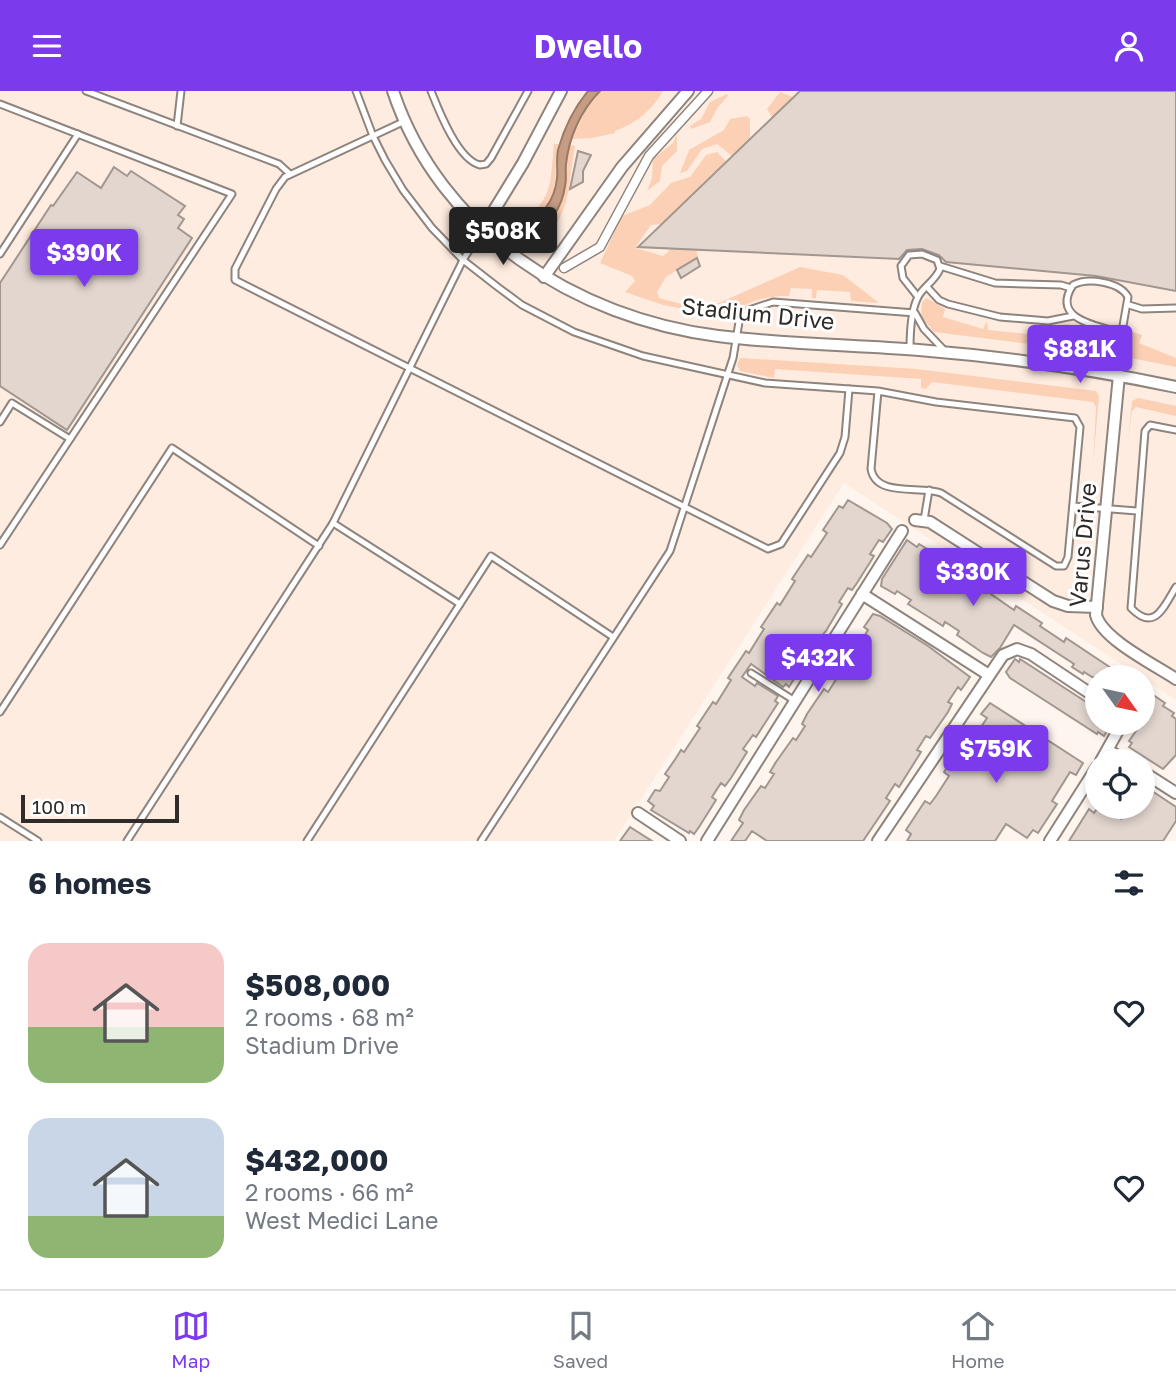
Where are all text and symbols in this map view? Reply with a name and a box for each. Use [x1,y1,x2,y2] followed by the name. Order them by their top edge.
[28,27,66,65] icon: menu
[534,27,642,65] text: Dwello
[1110,27,1148,65] icon: person
[454,207,552,267] pin: $508K
[465,216,541,244] text: $508K
[35,229,133,289] pin: $390K
[46,238,122,266] text: $390K
[680,291,836,335] street label: Stadium Drive
[1031,325,1129,385] pin: $881K
[1043,334,1117,362] text: $881K
[1063,482,1101,608] street label: Varus Drive
[924,549,1022,608] pin: $330K
[935,557,1011,585] text: $330K
[769,635,867,694] pin: $432K
[781,643,855,671] text: $432K
[1085,665,1155,735] north arrow
[1085,665,1155,819] map controls
[947,725,1045,785] pin: $759K
[959,734,1033,762] text: $759K
[1085,749,1155,819] button: locate
[21,792,178,824] scale bar
[32,795,86,818] text: 100 m
[1110,864,1148,902] icon: filters
[28,865,151,901] text: 6 homes
[245,967,390,1003] text: $508,000
[84,971,168,1055] icon: home
[1110,994,1148,1032] icon: heart
[245,1003,414,1031] text: 2 rooms · 68 m²
[245,1031,399,1059] text: Stadium Drive
[245,1142,389,1178] text: $432,000
[84,1146,168,1230] icon: home
[1110,1169,1148,1207] icon: heart
[245,1178,414,1206] text: 2 rooms · 66 m²
[245,1206,438,1234] text: West Medici Lane
[171,1307,210,1372] tab: Map
[553,1307,608,1372] tab: Saved
[951,1307,1005,1372] tab: Home

